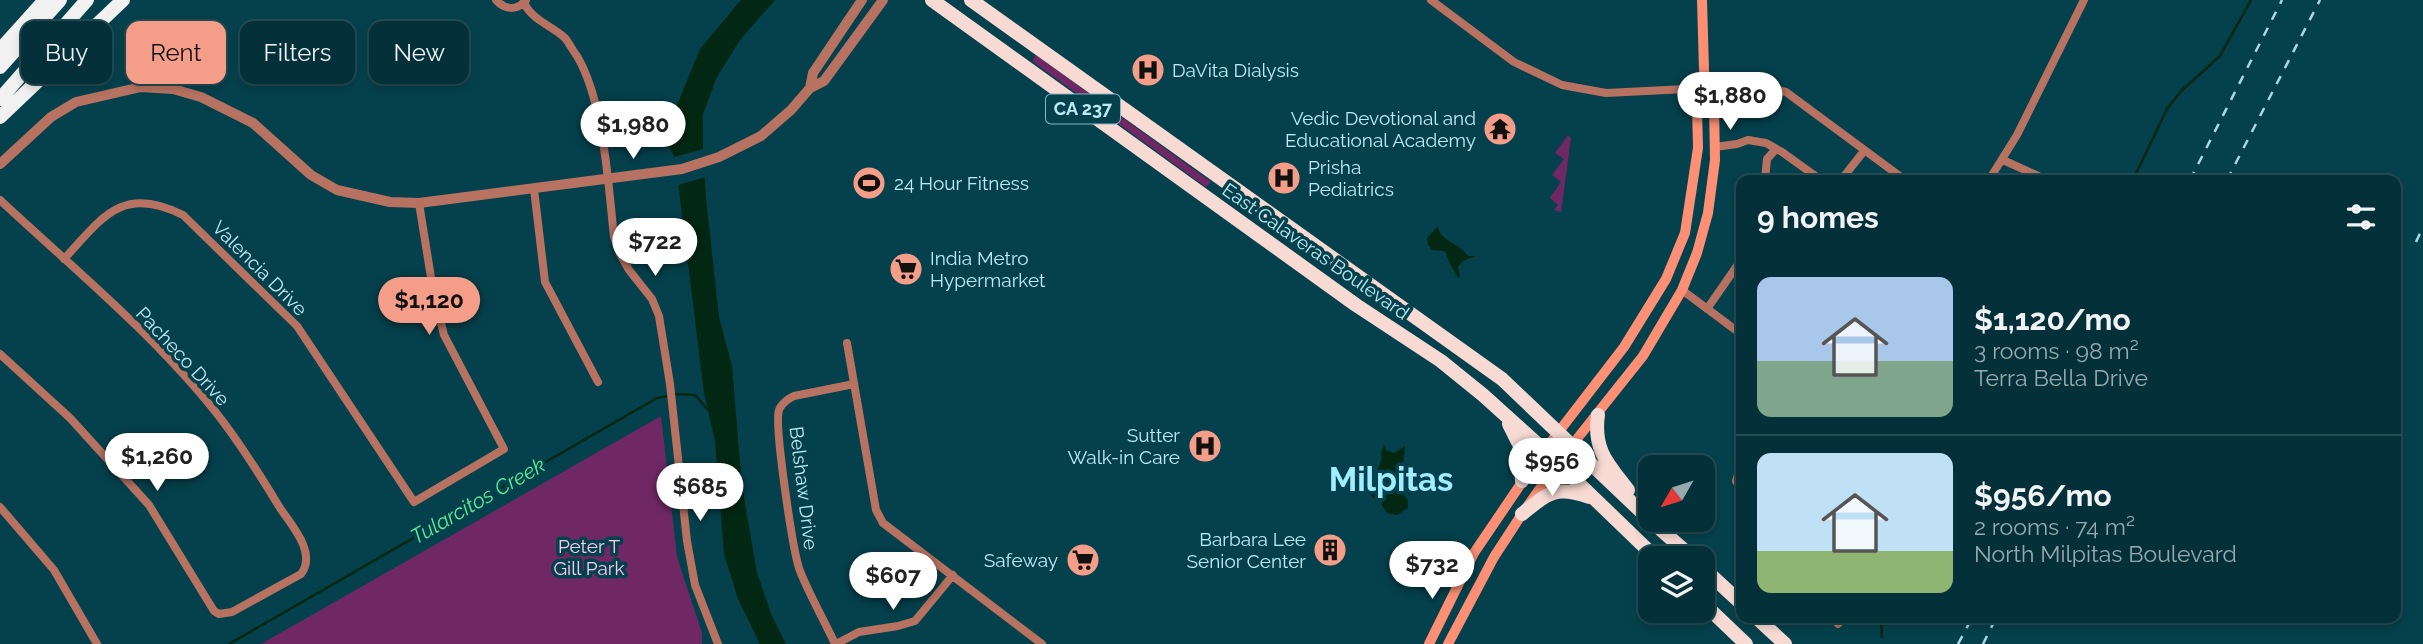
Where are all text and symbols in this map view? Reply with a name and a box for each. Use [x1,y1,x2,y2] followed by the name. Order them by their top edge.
[21,21,112,84] chip: Buy
[126,21,226,84] chip: Rent
[240,21,355,84] chip: Filters
[369,21,469,84] chip: New
[1129,51,1167,89] hospital icon: DaVita Dialysis
[1172,59,1299,81] place label: DaVita Dialysis
[1673,72,1787,132] pin: $1,880
[1693,81,1767,108] text: $1,880
[1046,94,1120,124] road number: CA 237
[576,102,690,161] pin: $1,980
[1285,107,1476,151] place label: Vedic Devotional and Educational Academy
[597,110,669,137] text: $1,980
[1481,110,1519,148] temple icon: Vedic Devotional and Educational Academy
[1308,156,1394,200] place label: Prisha Pediatrics
[1265,159,1303,197] hospital icon: Prisha Pediatrics
[850,164,888,202] sports icon: 24 Hour Fitness
[894,172,1029,194] place label: 24 Hour Fitness
[1219,178,1413,324] street label: East Calaveras Boulevard
[2342,198,2380,236] icon: filters
[1757,200,1879,235] text: 9 homes
[208,216,312,320] street label: Valencia Drive
[614,218,696,278] pin: $722
[628,227,682,254] text: $722
[930,247,1046,291] place label: India Metro Hypermarket
[887,250,925,288] supermarket icon: India Metro Hypermarket
[372,278,486,337] pin: $1,120
[394,286,464,313] text: $1,120
[132,302,234,410] street label: Pacheco Drive
[1974,302,2131,337] text: $1,120/mo
[1813,305,1897,389] icon: home
[1974,337,2139,364] text: 3 rooms · 98 m²
[1974,364,2148,391] text: Terra Bella Drive
[1067,424,1180,468] place label: Sutter Walk-in Care
[786,425,822,551] street label: Belshaw Drive
[1186,427,1224,465] hospital icon: Sutter Walk-in Care
[100,434,214,493] pin: $1,260
[1511,438,1593,498] pin: $956
[121,442,193,469] text: $1,260
[1525,447,1579,474] text: $956
[406,452,549,549] water label: Tularcitos Creek
[1638,455,1715,532] north arrow
[1638,455,1715,623] map controls
[1329,460,1453,499] district label: Milpitas
[659,463,741,523] pin: $685
[672,472,728,499] text: $685
[1974,478,2112,513] text: $956/mo
[1813,481,1897,565] icon: home
[1974,513,2135,540] text: 2 rooms · 74 m²
[1187,528,1306,572] place label: Barbara Lee Senior Center
[1311,531,1349,569] building icon: Barbara Lee Senior Center
[553,535,625,579] park label: Peter T Gill Park
[1974,540,2237,567] text: North Milpitas Boulevard
[1064,541,1102,579] supermarket icon: Safeway
[1391,542,1473,601] pin: $732
[1638,546,1715,623] button: layers
[984,549,1058,571] place label: Safeway
[1405,550,1459,577] text: $732
[852,552,934,612] pin: $607
[865,561,921,588] text: $607

